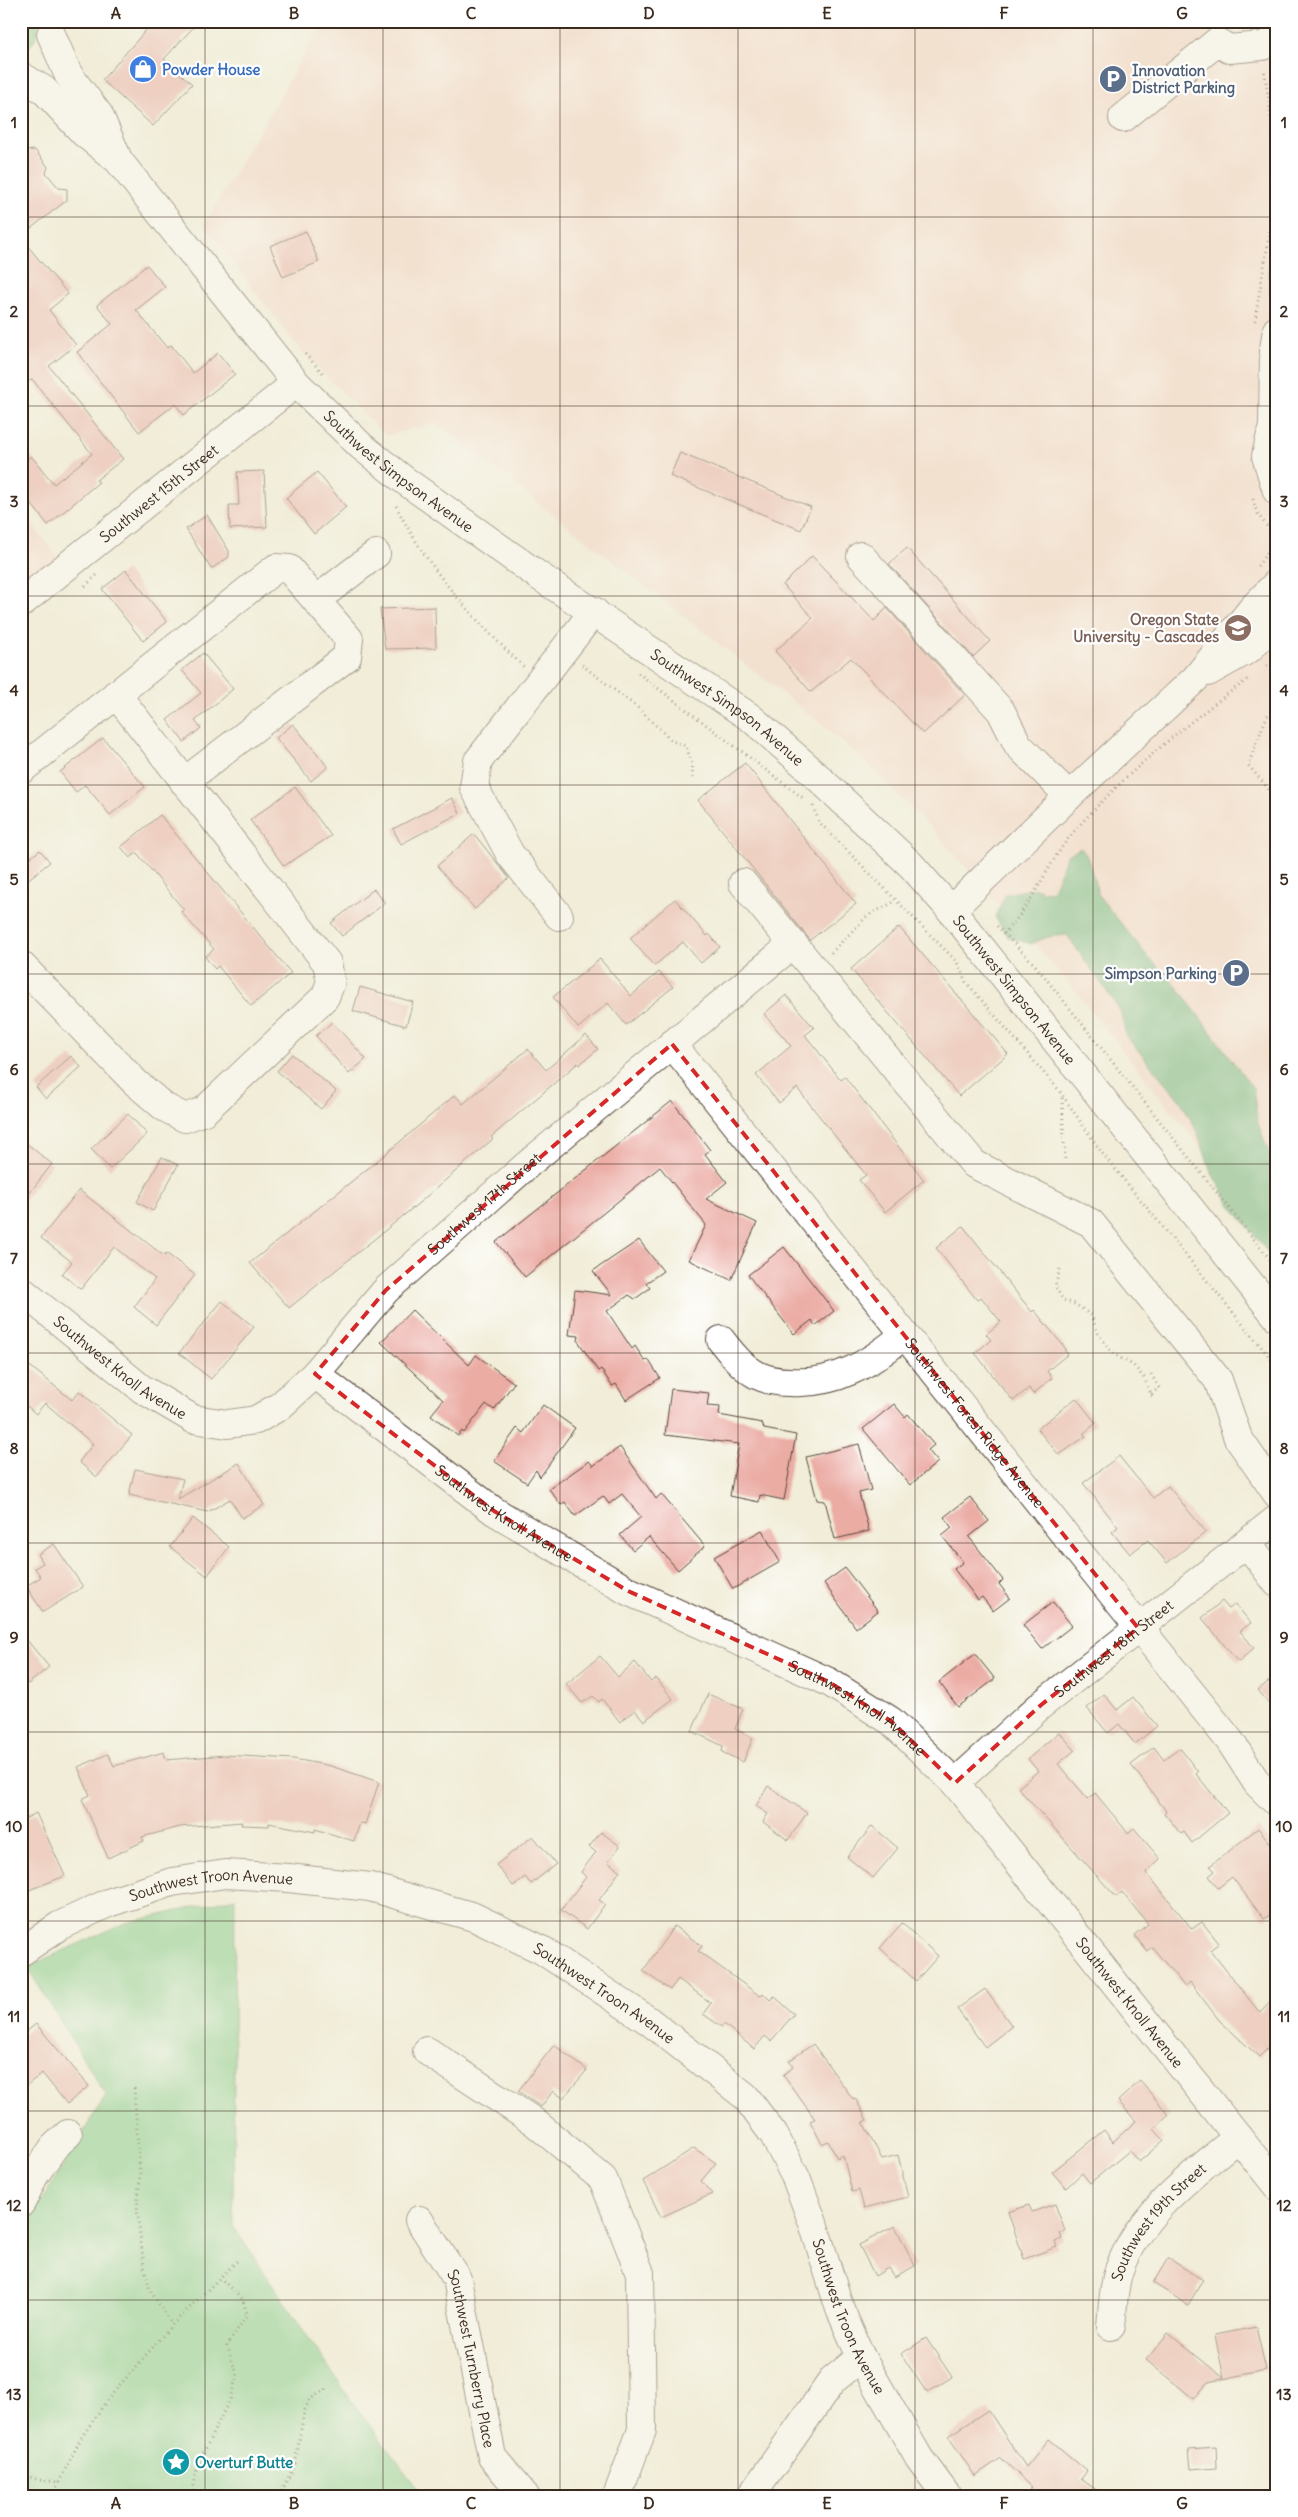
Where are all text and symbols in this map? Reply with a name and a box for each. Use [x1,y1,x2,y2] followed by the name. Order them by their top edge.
[111,3,121,23] text: A
[289,3,300,23] text: B
[466,3,477,23] text: C
[643,3,655,23] text: D
[822,3,832,23] text: E
[999,3,1009,23] text: F
[1176,3,1188,23] text: G
[128,54,158,84] shop icon: Powder House
[162,60,260,79] place label: Powder House
[1132,61,1235,98] place label: Innovation District Parking
[1098,64,1128,94] parking icon: Innovation District Parking
[11,112,17,132] text: 1
[1281,112,1287,132] text: 1
[10,301,19,321] text: 2
[1280,301,1289,321] text: 2
[320,406,477,536] street label: Southwest Simpson Avenue
[95,440,222,546] street label: Southwest 15th Street
[9,491,19,511] text: 3
[1279,491,1289,511] text: 3
[1073,610,1219,647] place label: Oregon State University - Cascades
[1223,613,1253,643] school or university icon: Oregon State University - Cascades
[647,644,808,769] street label: Southwest Simpson Avenue
[9,680,19,700] text: 4
[1279,680,1289,700] text: 4
[9,869,19,889] text: 5
[1279,869,1289,889] text: 5
[949,911,1080,1068] street label: Southwest Simpson Avenue
[1221,958,1251,988] parking icon: Simpson Parking
[1105,964,1217,984] place label: Simpson Parking
[9,1059,19,1079] text: 6
[1279,1059,1289,1079] text: 6
[423,1148,544,1259] street label: Southwest 17th Street
[10,1248,18,1268] text: 7
[1280,1248,1288,1268] text: 7
[50,1311,190,1423] street label: Southwest Knoll Avenue
[901,1334,1049,1511] street label: Southwest Forest Ridge Avenue
[9,1438,19,1458] text: 8
[1279,1438,1289,1458] text: 8
[432,1460,576,1565] street label: Southwest Knoll Avenue
[1050,1595,1177,1701] street label: Southwest 18th Street
[9,1627,19,1647] text: 9
[1279,1627,1289,1647] text: 9
[786,1656,930,1759] street label: Southwest Knoll Avenue
[6,1816,22,1836] text: 10
[1276,1816,1292,1836] text: 10
[126,1864,294,1905] street label: Southwest Troon Avenue
[1072,1933,1188,2071] street label: Southwest Knoll Avenue
[531,1938,679,2047] street label: Southwest Troon Avenue
[8,2006,20,2026] text: 11
[1278,2006,1290,2026] text: 11
[1107,2159,1209,2283] street label: Southwest 19th Street
[6,2195,22,2215] text: 12
[1276,2195,1292,2215] text: 12
[809,2236,890,2397] street label: Southwest Troon Avenue
[444,2265,499,2449] street label: Southwest Turnberry Place
[6,2384,22,2404] text: 13
[1276,2384,1292,2404] text: 13
[161,2447,191,2477] place icon: Overturf Butte
[195,2453,293,2472] place label: Overturf Butte
[111,2493,121,2513] text: A
[289,2493,300,2513] text: B
[466,2493,477,2513] text: C
[643,2493,655,2513] text: D
[822,2493,832,2513] text: E
[999,2493,1009,2513] text: F
[1176,2493,1188,2513] text: G

